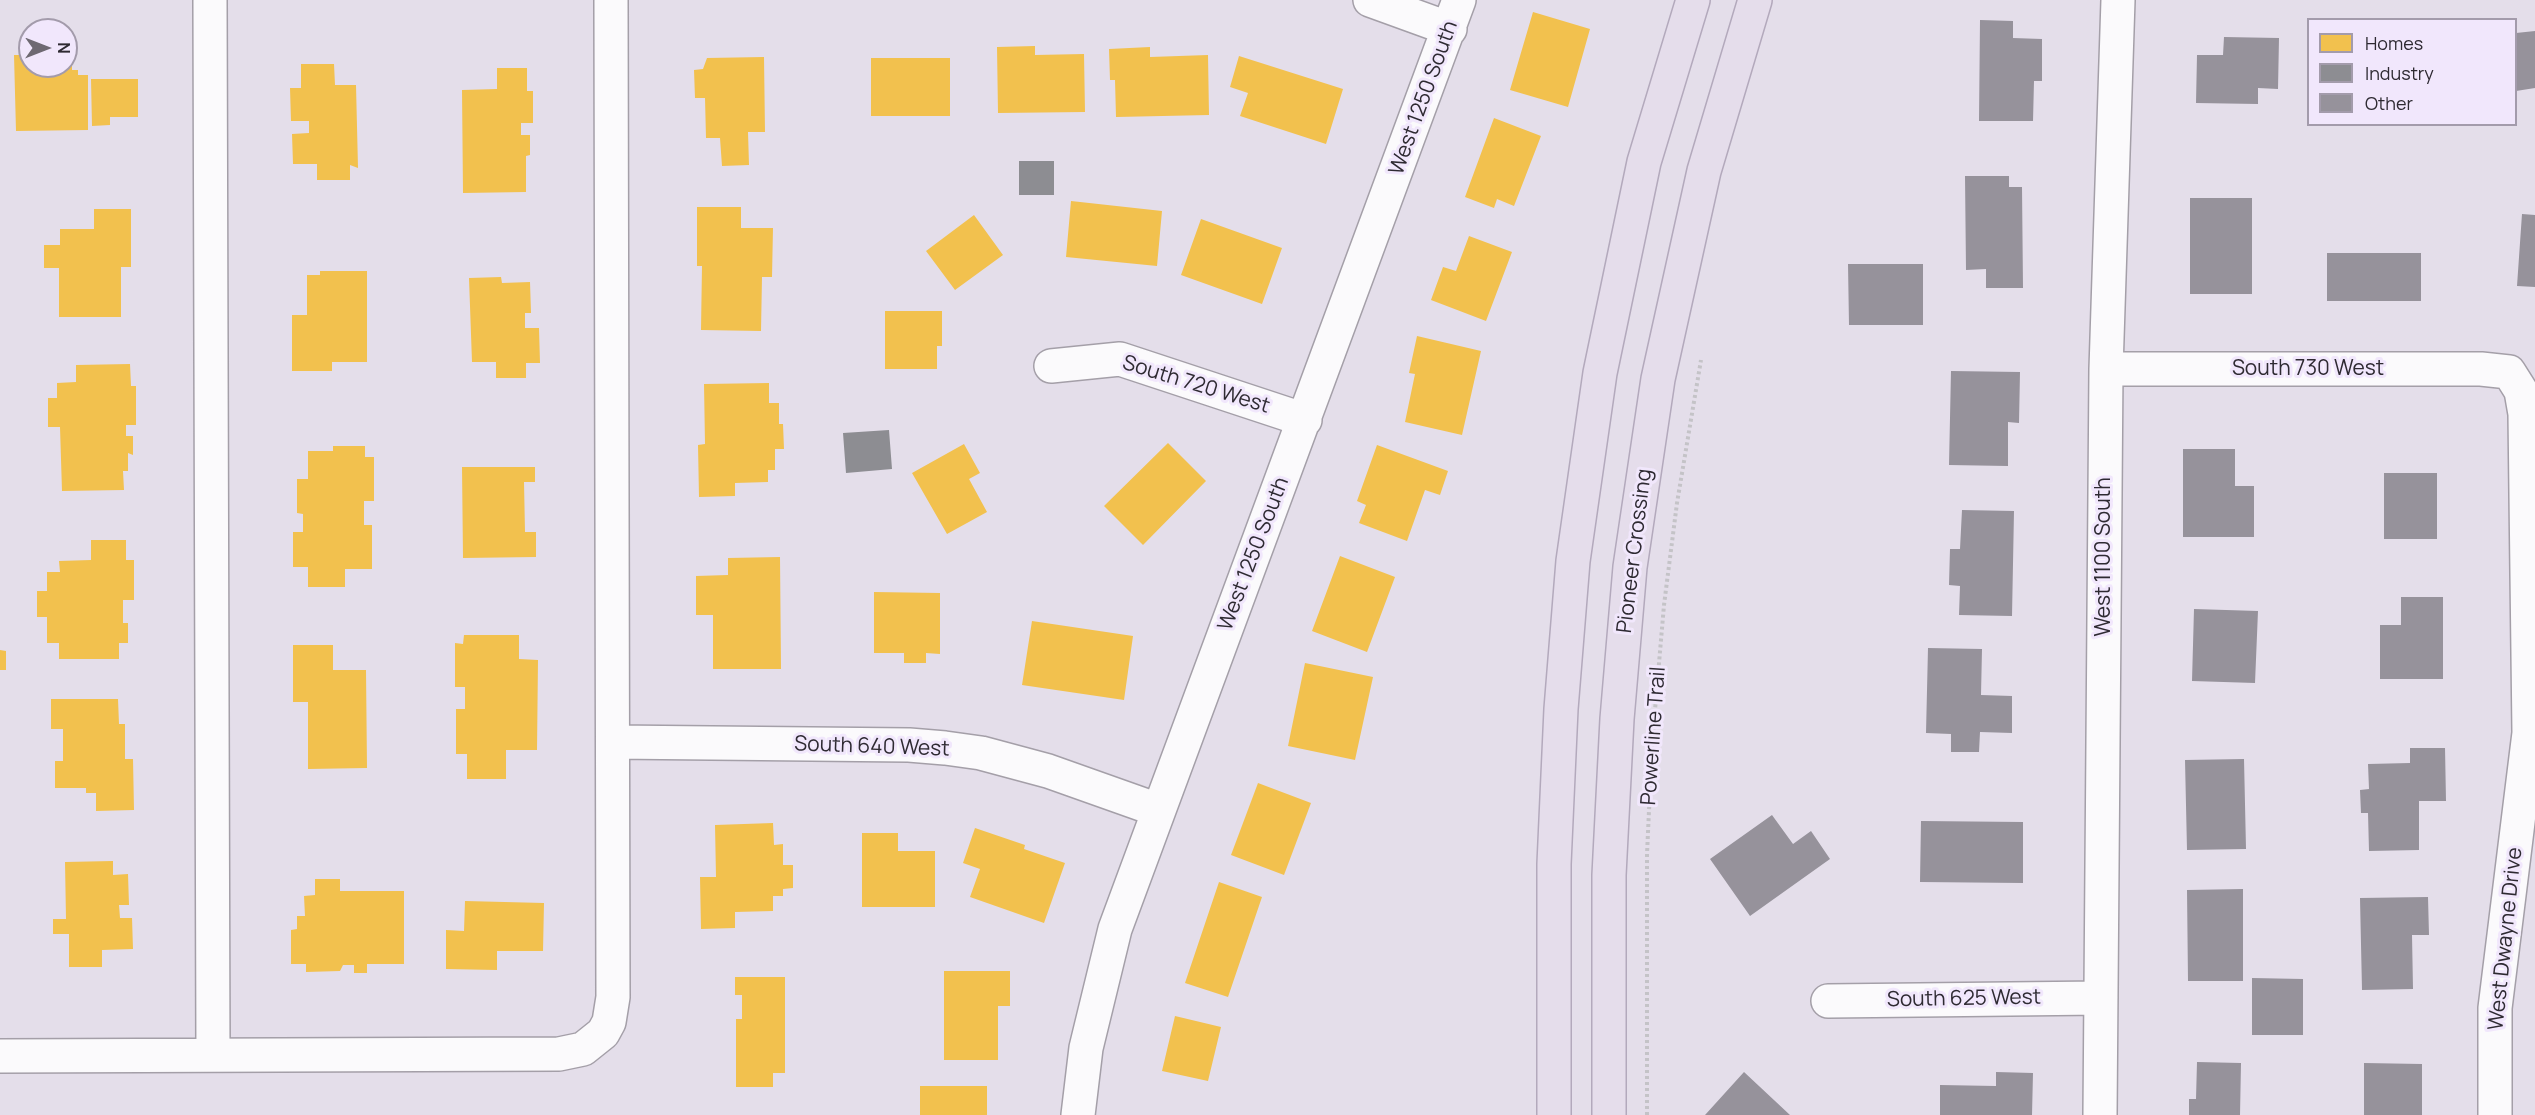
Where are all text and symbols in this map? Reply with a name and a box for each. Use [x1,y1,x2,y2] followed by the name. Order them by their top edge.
[1384,17,1464,179] street label: West 1250 South
[18,18,78,78] north arrow
[2307,18,2517,126] legend
[2365,31,2423,55] text: Homes
[53,42,75,54] text: N
[2365,61,2434,85] text: Industry
[2365,91,2413,115] text: Other
[1119,351,1273,419] street label: South 720 West
[2232,356,2384,382] street label: South 730 West
[1612,467,1658,635] street label: Pioneer Crossing
[1213,474,1295,634] street label: West 1250 South
[2091,477,2117,637] street label: West 1100 South
[1637,666,1671,806] street label: Powerline Trail
[794,732,950,762] street label: South 640 West
[2484,846,2528,1032] street label: West Dwayne Drive
[1887,985,2041,1013] street label: South 625 West

